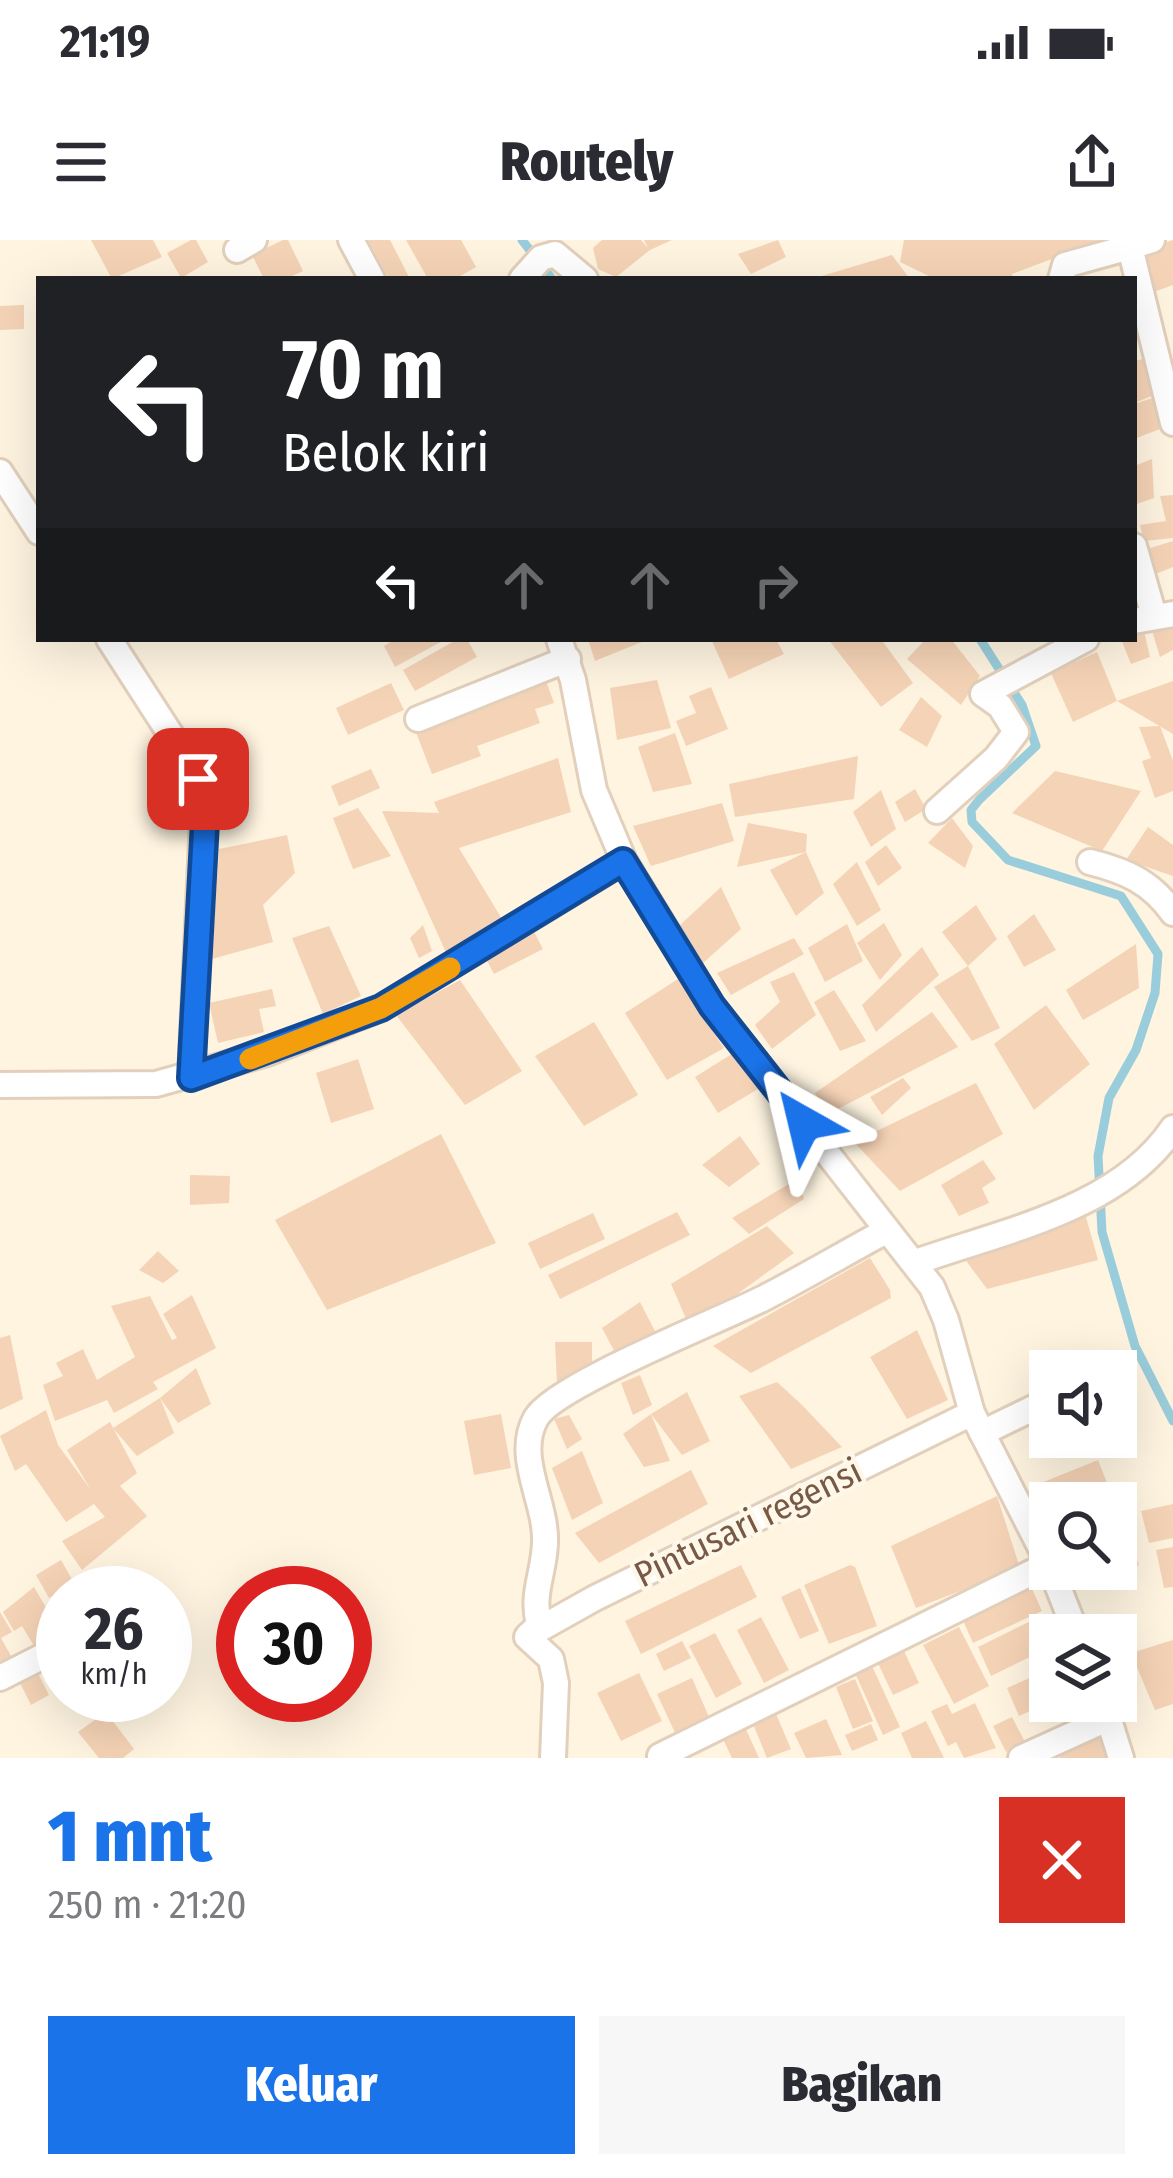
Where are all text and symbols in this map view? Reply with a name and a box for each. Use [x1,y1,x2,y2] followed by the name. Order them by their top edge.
[60,15,150,69] text: 21:19
[48,129,114,195] icon: menu
[1059,129,1125,195] icon: share
[500,130,673,194] text: Routely
[282,319,444,420] text: 70 m
[84,324,240,480] icon: left
[282,421,490,485] text: Belok kiri
[365,552,431,618] icon: left
[491,552,557,618] icon: ahead
[617,552,683,618] icon: ahead
[743,552,809,618] icon: right
[147,728,249,830] pin
[165,746,231,812] icon: arrive
[741,1060,867,1186] position arrow
[1029,1350,1137,1722] map controls
[1029,1350,1137,1458] button: sound
[627,1449,869,1597] street label: Pintusari regensi
[1029,1482,1137,1590] button: search
[216,1566,372,1722] speed limit sign: 30
[84,1593,144,1665] text: 26
[1029,1614,1137,1722] button: layers
[81,1656,147,1692] text: km/h
[48,1794,212,1880] text: 1 mnt
[999,1797,1125,1923] button: close
[48,1882,247,1928] text: 250 m · 21:20
[48,2016,575,2154] button: Keluar
[599,2016,1125,2154] button: Bagikan

